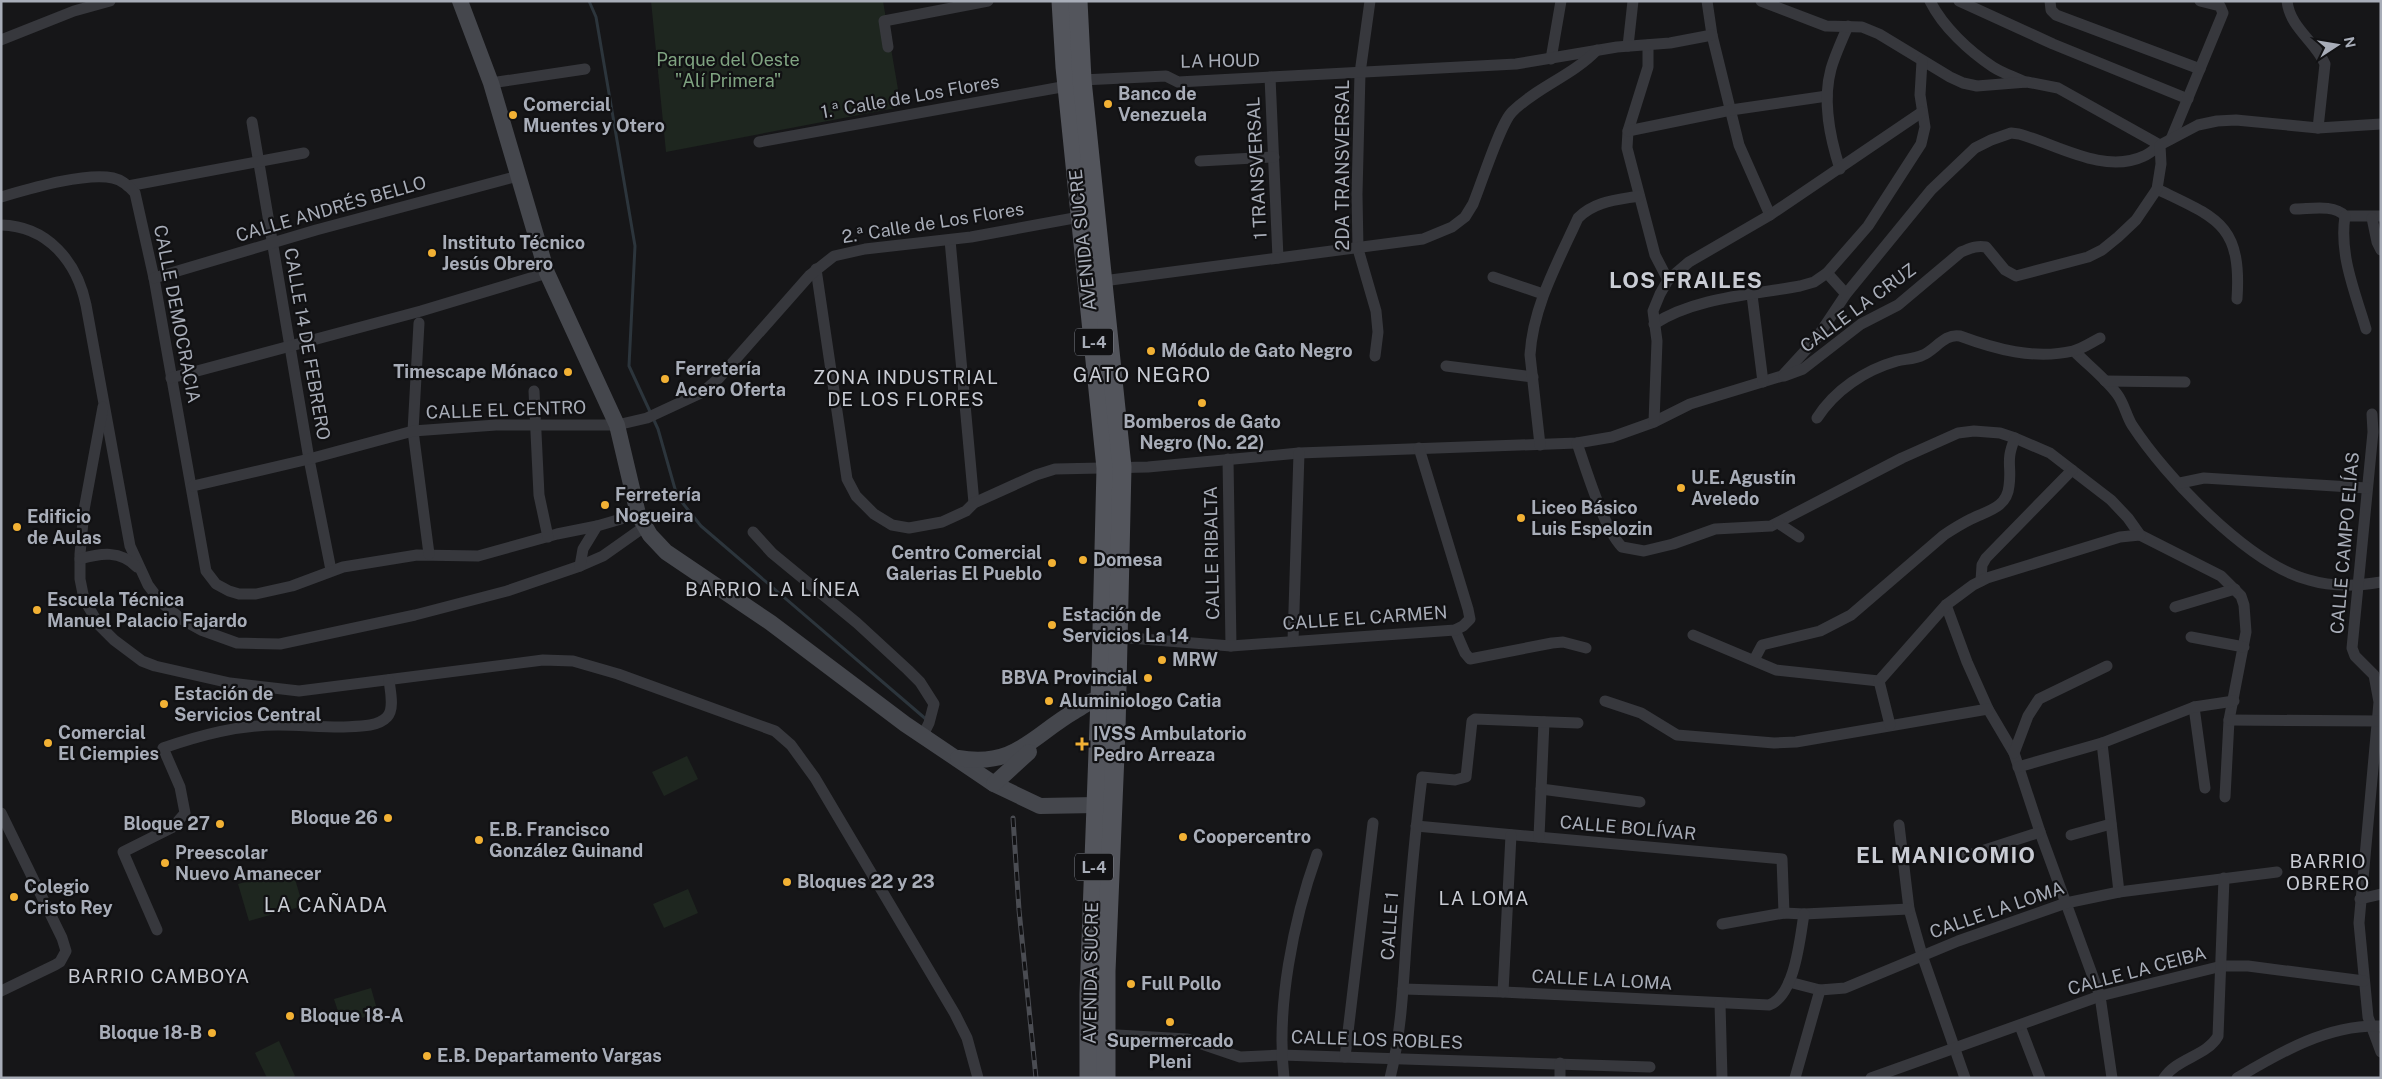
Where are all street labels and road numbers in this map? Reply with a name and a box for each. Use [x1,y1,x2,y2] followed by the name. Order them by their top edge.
[1180,49,1260,72] street label: LA HOUD
[819,70,1001,123] street label: 1.ª Calle de Los Flores
[1332,80,1353,250] street label: 2DA TRANSVERSAL
[1242,96,1271,240] street label: 1 TRANSVERSAL
[1065,168,1100,312] street label: AVENIDA SUCRE
[233,170,428,246] street label: CALLE ANDRÉS BELLO
[840,198,1025,247] street label: 2.ª Calle de Los Flores
[150,223,205,405] street label: CALLE DEMOCRACIA
[280,246,335,442] street label: CALLE 14 DE FEBRERO
[1796,259,1920,357] street label: CALLE LA CRUZ
[1075,328,1113,356] road number: L-4
[425,396,587,423] street label: CALLE EL CENTRO
[2325,451,2363,635] street label: CALLE CAMPO ELÍAS
[1200,486,1223,620] street label: CALLE RIBALTA
[1282,601,1448,634] street label: CALLE EL CARMEN
[1559,810,1697,844] street label: CALLE BOLÍVAR
[1075,854,1113,880] road number: L-4
[1927,877,2067,942] street label: CALLE LA LOMA
[1377,891,1402,961] street label: CALLE 1
[1079,902,1102,1044] street label: AVENIDA SUCRE
[2065,942,2209,999] street label: CALLE LA CEIBA
[1531,965,1673,994] street label: CALLE LA LOMA
[1291,1026,1463,1053] street label: CALLE LOS ROBLES

